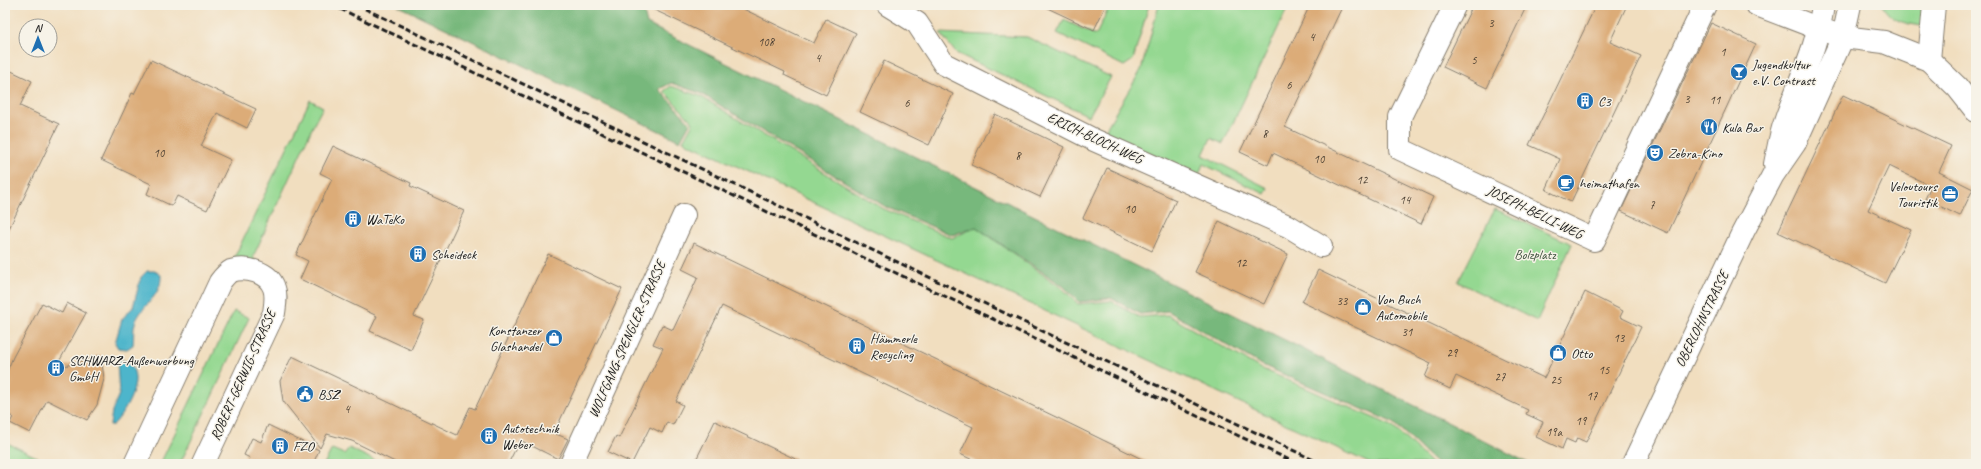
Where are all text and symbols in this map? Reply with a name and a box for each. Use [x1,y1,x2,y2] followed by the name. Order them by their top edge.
[1488,15,1495,31] house number: 3
[18,18,58,58] north arrow
[35,21,44,35] text: N
[1309,29,1316,45] house number: 4
[758,34,776,50] house number: 108
[1720,44,1726,60] house number: 1
[815,50,822,66] house number: 4
[1471,52,1477,68] house number: 5
[1751,56,1816,89] place label: Jugendkultur e.V. Contrast
[1729,62,1749,82] bar icon: Jugendkultur e.V. Contrast
[1286,77,1292,93] house number: 6
[1575,91,1595,111] building icon: C3
[1684,91,1691,107] house number: 3
[1710,92,1721,108] house number: 11
[1598,93,1613,110] place label: C3
[904,95,910,111] house number: 6
[1045,108,1147,168] street label: ERICH-BLOCH-WEG
[1699,117,1719,137] restaurant icon: Kula Bar
[1722,119,1764,136] place label: Kula Bar
[1262,126,1269,142] house number: 8
[1645,143,1665,163] theatre icon: Zebra-Kino
[154,145,166,161] house number: 10
[1668,145,1724,162] place label: Zebra-Kino
[1015,148,1022,164] house number: 8
[1314,151,1326,167] house number: 10
[1357,172,1369,188] house number: 12
[1556,173,1576,193] cafe icon: heimathafen
[1579,175,1640,192] place label: heimathafen
[1889,178,1939,211] place label: Veloutours Touristik
[1483,181,1587,243] street label: JOSEPH-BELLI-WEG
[1940,184,1960,204] office icon: Veloutours Touristik
[1400,192,1412,208] house number: 14
[1649,197,1655,213] house number: 7
[1125,201,1137,217] house number: 10
[343,209,363,229] building icon: WaTeKo
[366,211,405,228] place label: WaTeKo
[408,244,428,264] building icon: Scheideck
[431,246,477,263] place label: Scheideck
[1514,246,1557,263] park label: Bolzplatz
[1236,255,1248,271] house number: 12
[585,256,670,420] street label: WOLFGANG-SPENGLER-STRASSE
[1671,266,1734,370] street label: OBERLOHNSTRASSE
[1376,291,1428,324] place label: Von Buch Automobile
[1337,293,1349,309] house number: 33
[1353,297,1373,317] shop icon: Von Buch Automobile
[207,305,280,443] street label: ROBERT-GERWIG-STRASSE
[488,322,544,355] place label: Konstanzer Glashandel
[1402,324,1413,340] house number: 31
[544,328,564,348] shop icon: Konstanzer Glashandel
[870,330,918,363] place label: Hämmerle Recycling
[1614,330,1626,346] house number: 13
[847,336,867,356] building icon: Hämmerle Recycling
[1548,343,1568,363] shop icon: Otto
[1447,345,1459,361] house number: 29
[1571,345,1593,362] place label: Otto
[69,352,195,385] place label: SCHWARZ-Außenwerbung GmbH
[46,358,66,378] building icon: SCHWARZ-Außenwerbung GmbH
[1599,362,1610,378] house number: 15
[1495,369,1506,385] house number: 27
[1551,372,1562,388] house number: 25
[295,384,315,404] public building icon: BSZ
[318,386,342,403] place label: BSZ
[1587,388,1598,404] house number: 17
[344,401,351,417] house number: 4
[1576,413,1588,429] house number: 19
[502,420,559,453] place label: Autotechnik Weber
[1546,424,1563,440] house number: 19a
[479,426,499,446] building icon: Autotechnik Weber
[270,436,290,456] building icon: FZO
[293,438,316,455] place label: FZO

